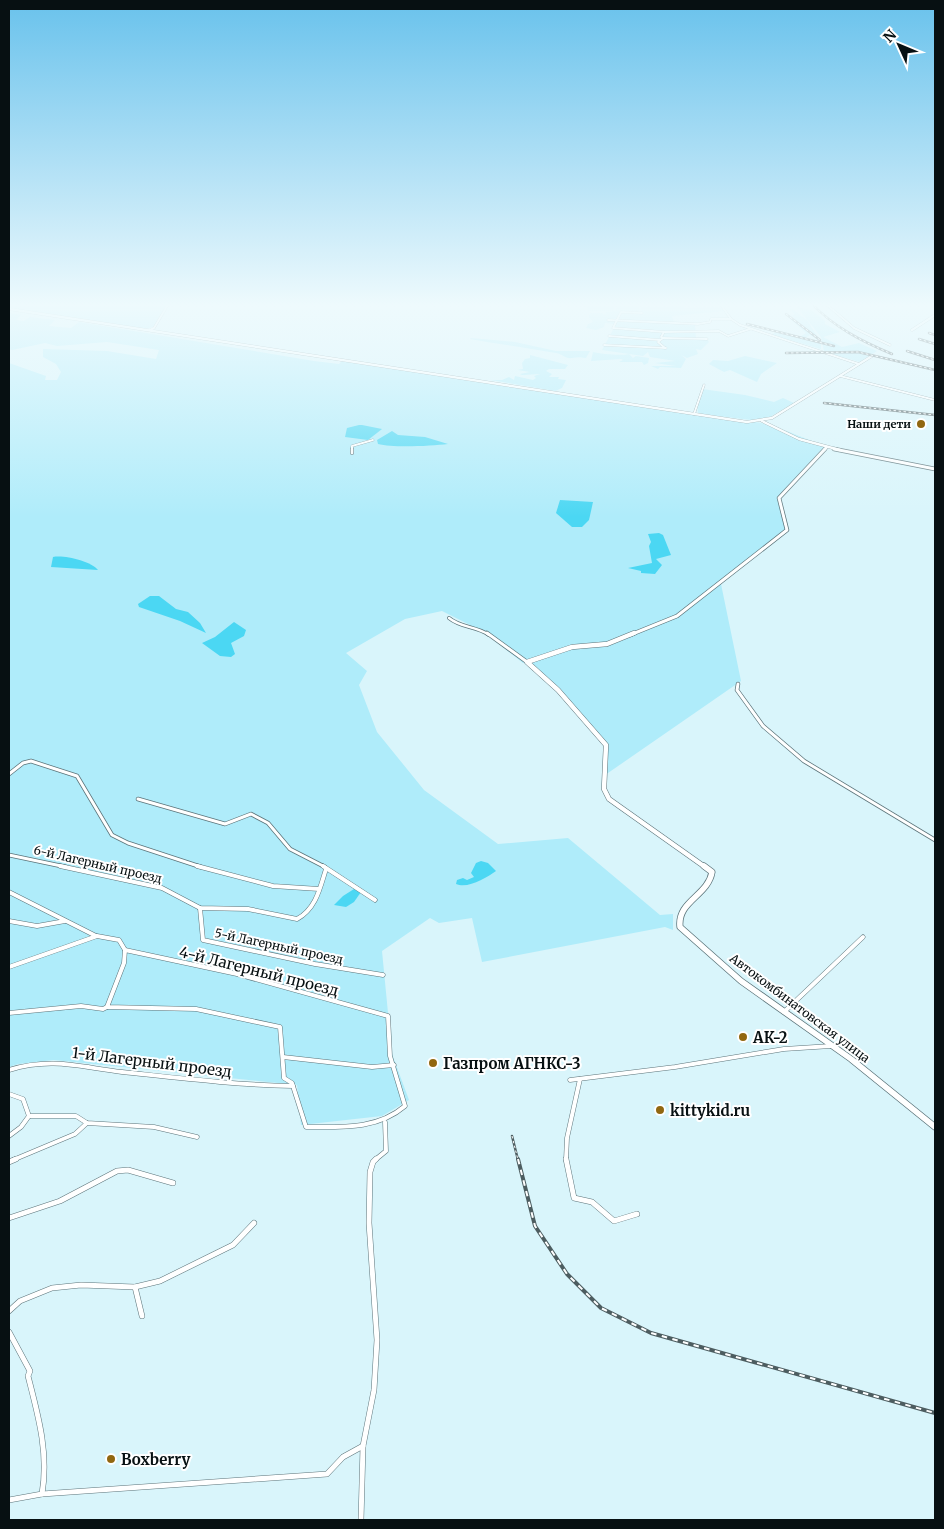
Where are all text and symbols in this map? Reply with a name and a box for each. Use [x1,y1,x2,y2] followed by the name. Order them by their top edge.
[874,20,924,70] north arrow
[879,26,900,46] text: N
[847,417,911,431] place label: Наши дети
[915,418,927,430] marker: Наши дети
[32,842,164,886] street label: 6-й Лагерный проезд
[213,925,345,967] street label: 5-й Лагерный проезд
[177,942,341,1000] street label: 4-й Лагерный проезд
[726,950,873,1066] street label: Автокомбинатовская улица
[752,1028,788,1047] place label: АК-2
[737,1031,749,1043] marker: АК-2
[71,1043,233,1081] street label: 1-й Лагерный проезд
[443,1054,581,1073] place label: Газпром АГНКС-3
[427,1057,439,1069] marker: Газпром АГНКС-3
[670,1101,751,1120] place label: kittykid.ru
[654,1104,666,1116] marker: kittykid.ru
[121,1450,191,1469] place label: Boxberry
[105,1453,117,1465] marker: Boxberry

